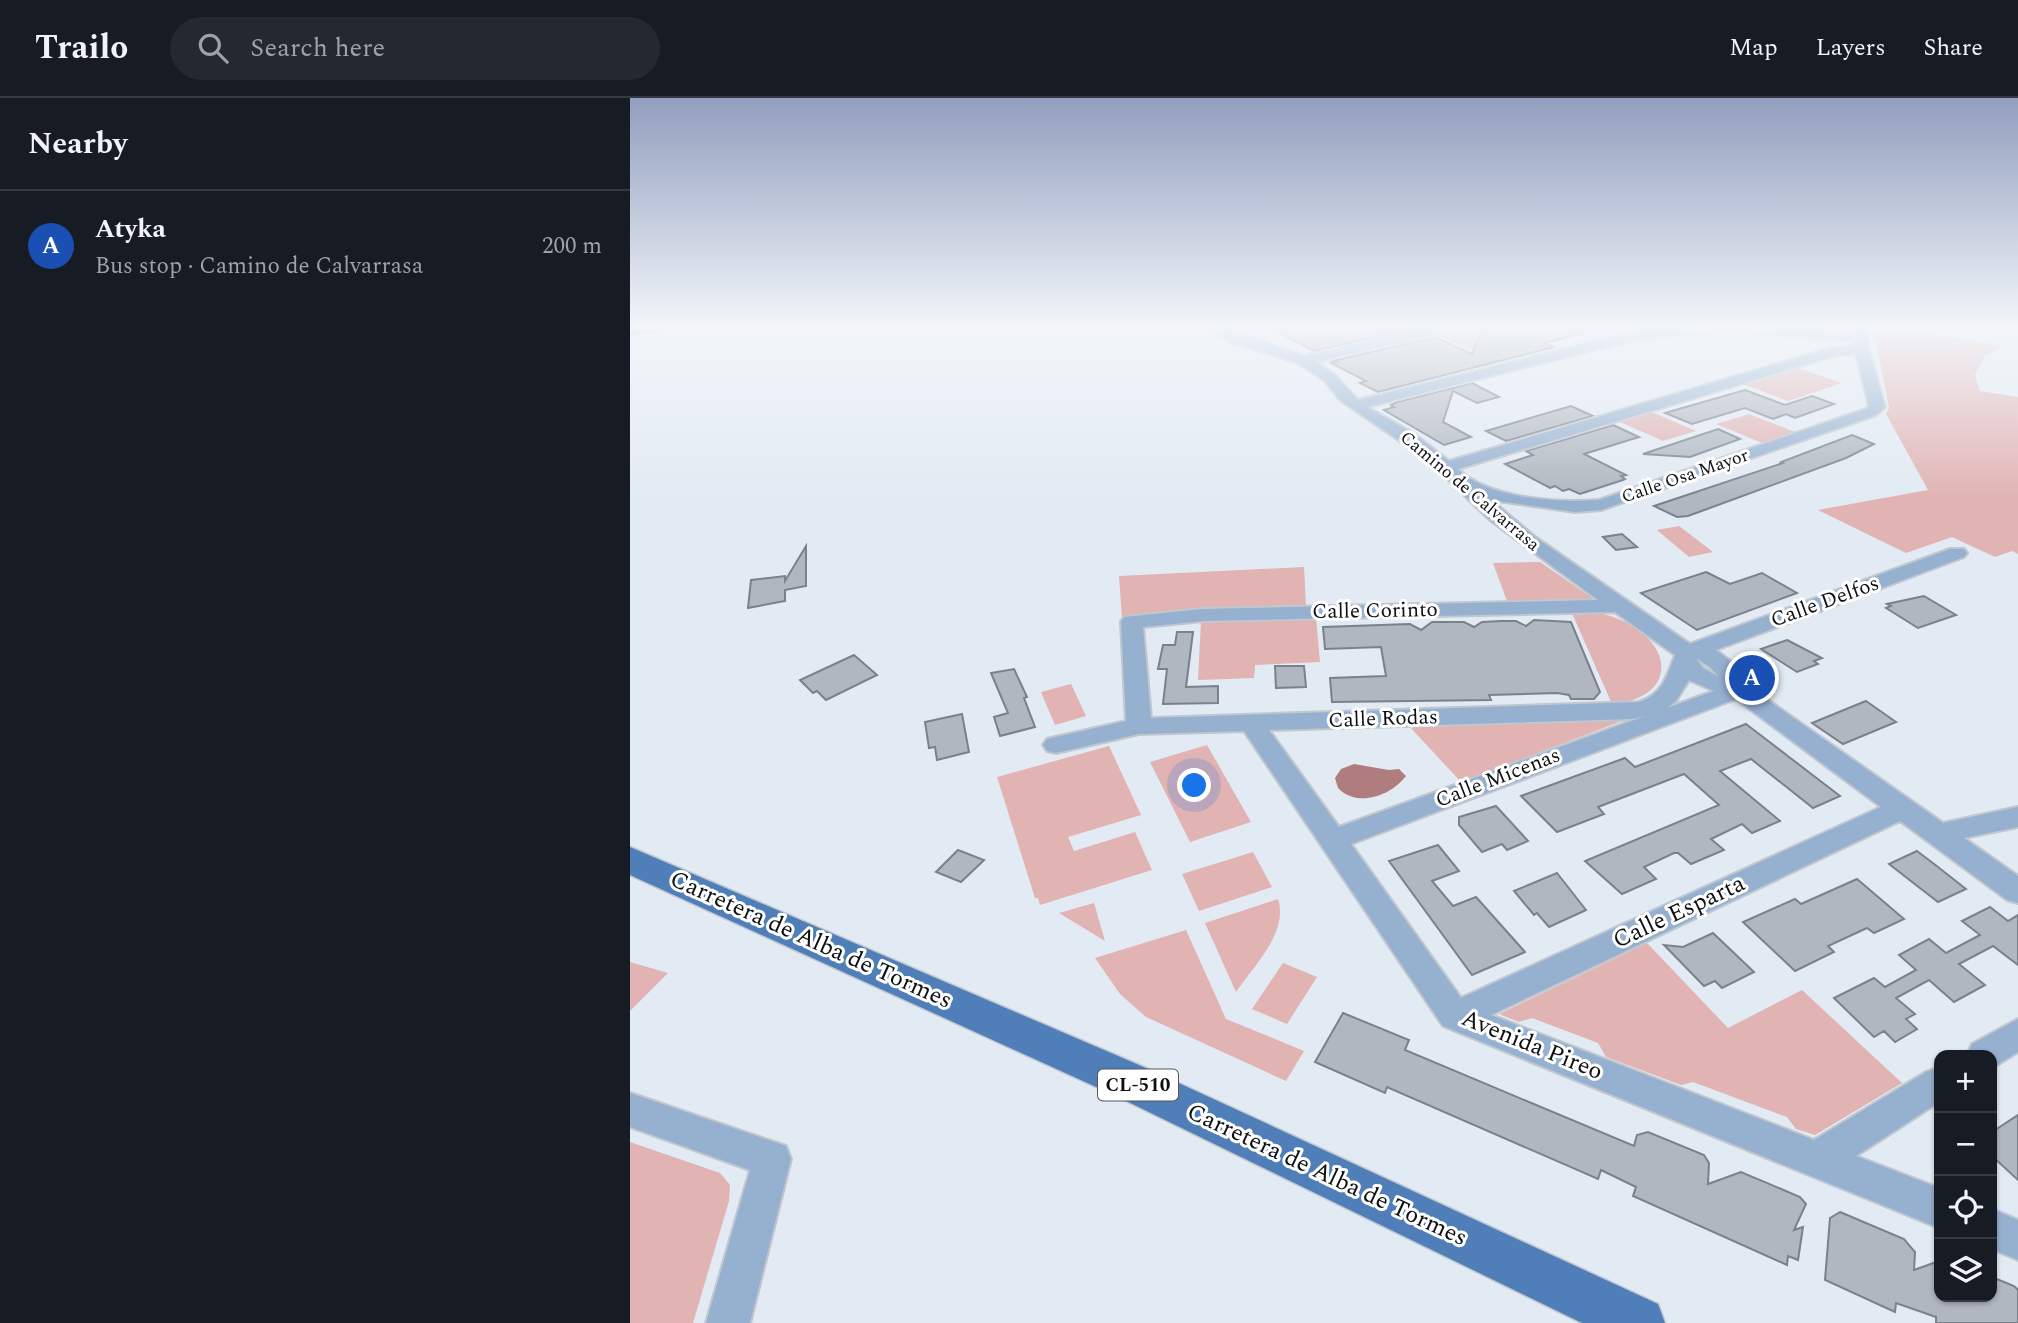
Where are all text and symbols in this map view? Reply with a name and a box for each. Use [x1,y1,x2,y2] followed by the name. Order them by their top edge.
[170,17,660,80] search box
[35,23,128,73] text: Trailo
[250,28,385,68] text: Search here
[194,29,232,67] icon: search
[1729,30,1778,66] text: Map
[1816,30,1886,66] text: Layers
[1924,30,1983,66] text: Share
[28,121,127,167] text: Nearby
[95,209,166,249] text: Atyka
[42,229,60,264] text: A
[542,229,602,264] text: 200 m
[95,249,423,284] text: Bus stop · Camino de Calvarrasa
[1394,424,1546,558] street label: Camino de Calvarrasa
[1618,442,1752,510] street label: Calle Osa Mayor
[1766,568,1884,636] street label: Calle Delfos
[1312,594,1438,628] street label: Calle Corinto
[1729,652,1775,704] pin: A
[1328,701,1438,737] street label: Calle Rodas
[1431,739,1565,817] street label: Calle Micenas
[1177,768,1211,802] your location
[664,861,958,1019] street label: Carretera de Alba de Tormes
[1607,866,1751,958] street label: Calle Esparta
[1456,1000,1608,1090] street label: Avenida Pireo
[1934,1050,1997,1302] map controls
[1934,1050,1997,1113] button: +
[1098,1070,1178,1100] road number: CL-510
[1181,1094,1473,1256] street label: Carretera de Alba de Tormes
[1934,1113,1997,1176] button: −
[1934,1176,1997,1239] button: locate
[1934,1239,1997,1302] button: layers

